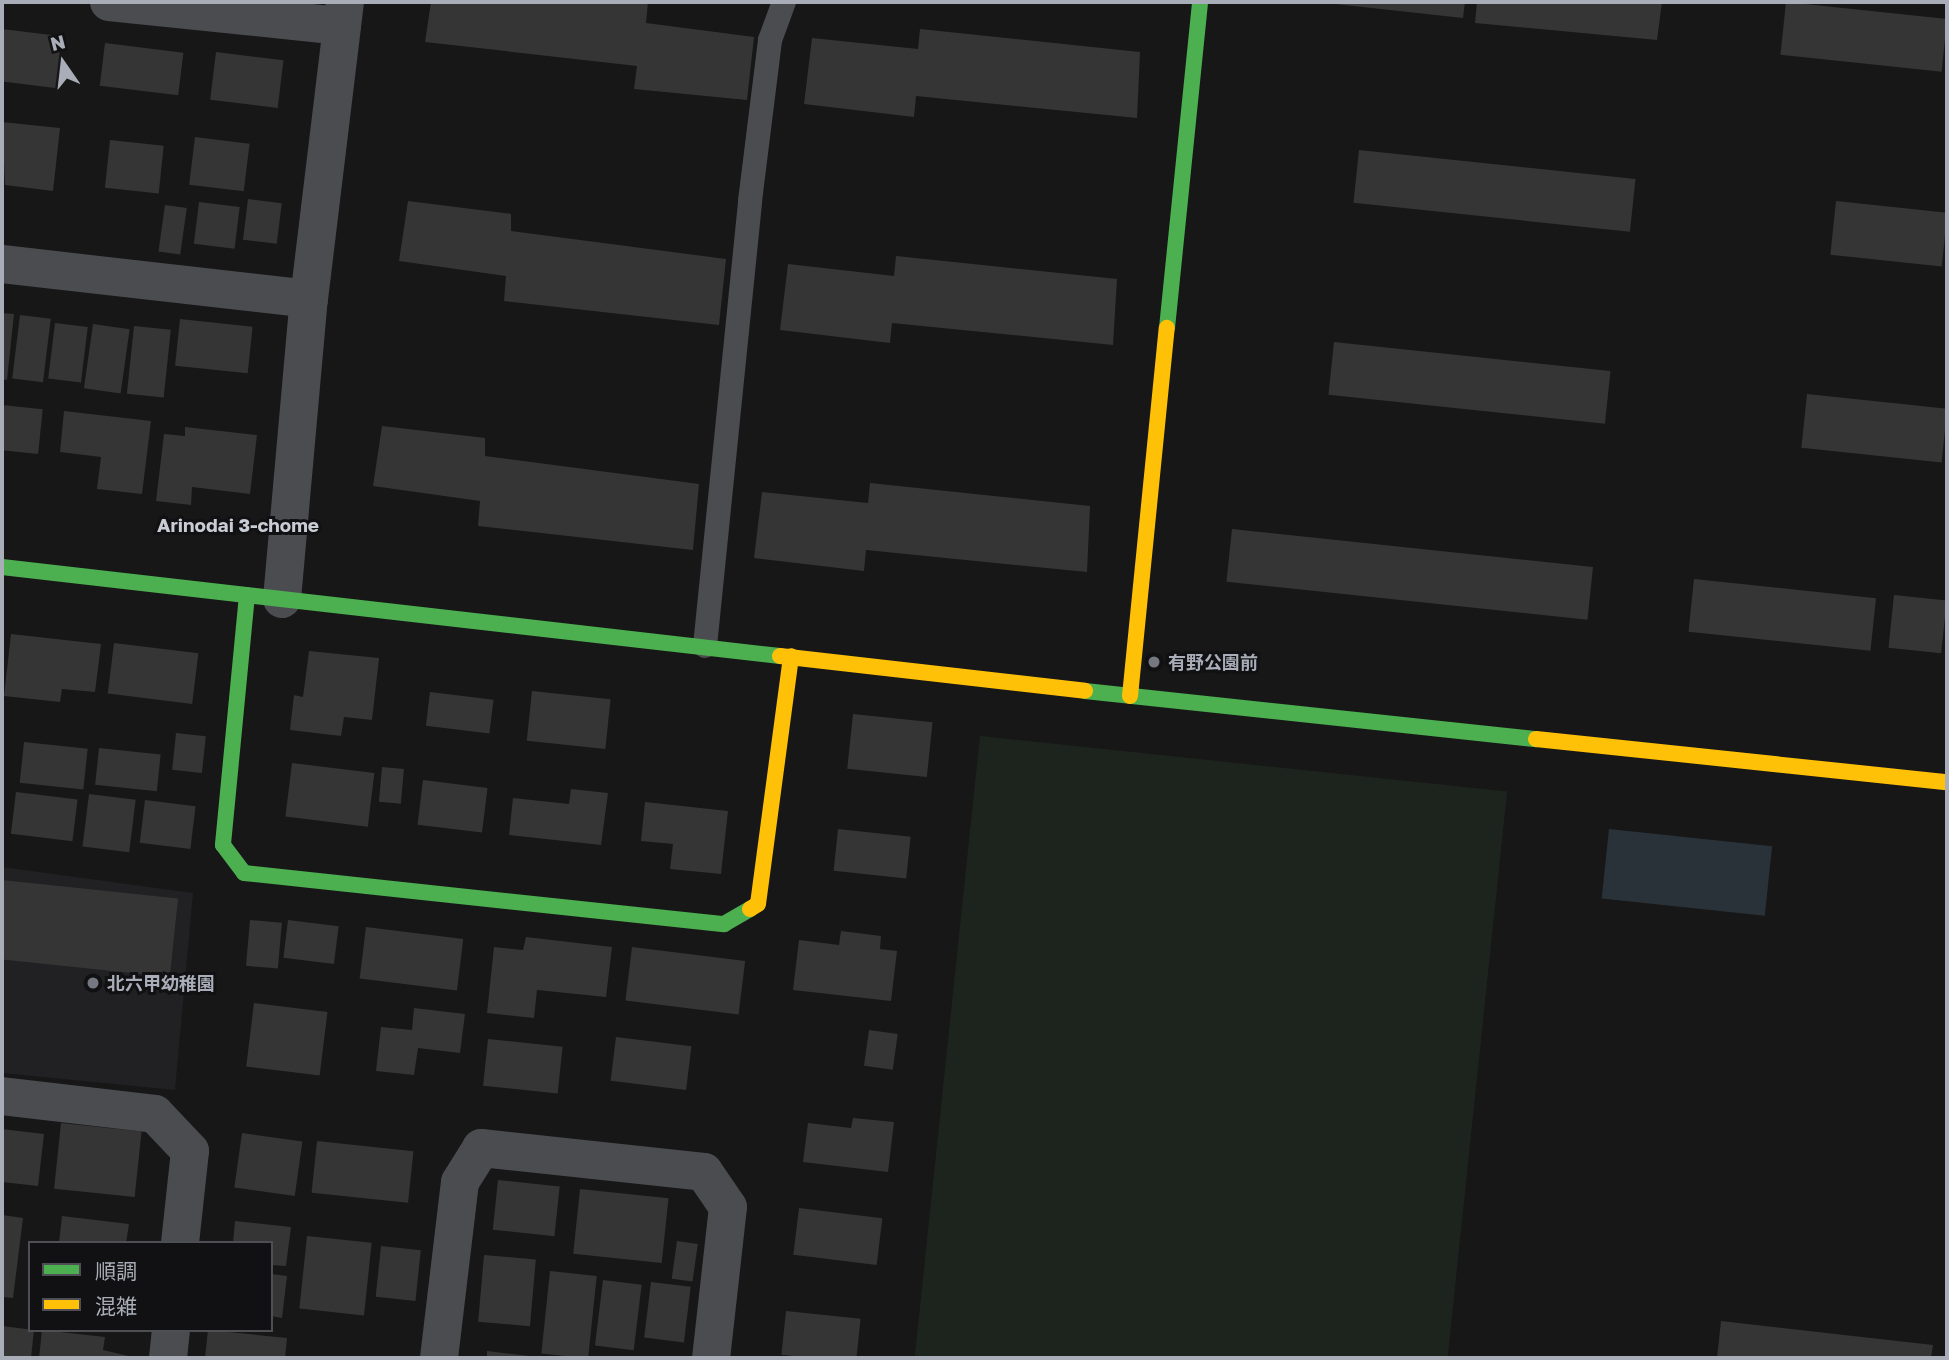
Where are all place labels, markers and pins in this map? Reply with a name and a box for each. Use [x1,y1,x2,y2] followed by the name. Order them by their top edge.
[1168,651,1258,673] place label: 有野公園前
[1146,654,1162,670] marker: 有野公園前
[107,972,215,994] place label: 北六甲幼稚園
[85,975,101,991] marker: 北六甲幼稚園

